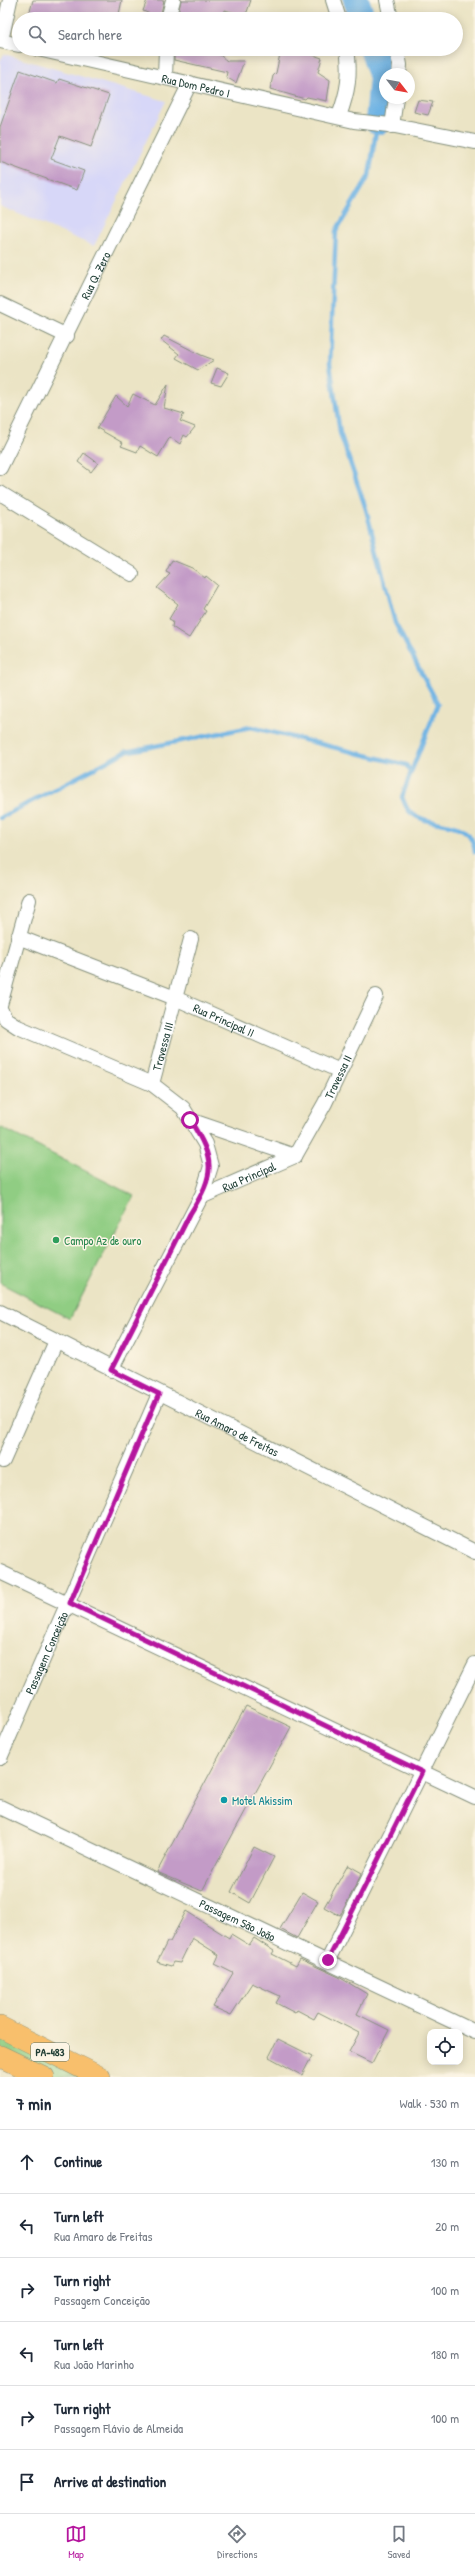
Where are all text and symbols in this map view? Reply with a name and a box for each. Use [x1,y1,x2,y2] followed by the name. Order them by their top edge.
[12,12,463,56] search box
[26,23,48,45] icon: search
[58,24,122,45] text: Search here
[379,68,415,104] north arrow
[160,69,232,101] street label: Rua Dom Pedro I
[76,248,114,302] street label: Rua Q. Zero
[191,999,257,1041] street label: Rua Principal II
[147,1020,177,1073] street label: Travessa III
[320,1052,355,1102] street label: Travessa II
[181,1111,199,1129] route start
[219,1157,279,1195] street label: Rua Principal
[64,1232,141,1249] place label: Campo Az de ouro
[51,1235,61,1245] marker: Campo Az de ouro
[193,1404,282,1460] street label: Rua Amaro de Freitas
[20,1608,72,1697] street label: Passagem Conceição
[232,1792,292,1809] place label: Motel Akissim
[219,1795,229,1805] marker: Motel Akissim
[197,1894,279,1945] street label: Passagem São João
[319,1951,337,1969] route end
[427,2029,463,2065] map controls
[427,2029,463,2065] button: locate
[31,2043,69,2061] road number: PA-483
[16,2092,51,2115] text: 7 min
[399,2094,459,2112] text: Walk · 530 m
[16,2151,38,2173] icon: ahead
[54,2151,102,2172] text: Continue
[431,2153,459,2171] text: 130 m
[54,2206,104,2227] text: Turn left
[16,2215,38,2237] icon: left
[435,2217,459,2235] text: 20 m
[54,2227,152,2245] text: Rua Amaro de Freitas
[54,2270,110,2291] text: Turn right
[16,2279,38,2301] icon: right
[431,2281,459,2299] text: 100 m
[54,2291,150,2309] text: Passagem Conceição
[54,2334,104,2355] text: Turn left
[16,2343,38,2365] icon: left
[431,2345,459,2363] text: 180 m
[54,2355,134,2373] text: Rua João Marinho
[54,2398,110,2419] text: Turn right
[16,2407,38,2429] icon: right
[431,2409,459,2427] text: 100 m
[54,2419,183,2437] text: Passagem Flávio de Almeida
[16,2471,38,2493] icon: arrive
[54,2471,166,2492] text: Arrive at destination
[65,2523,87,2561] tab: Map
[217,2523,258,2561] tab: Directions
[388,2523,410,2561] tab: Saved

